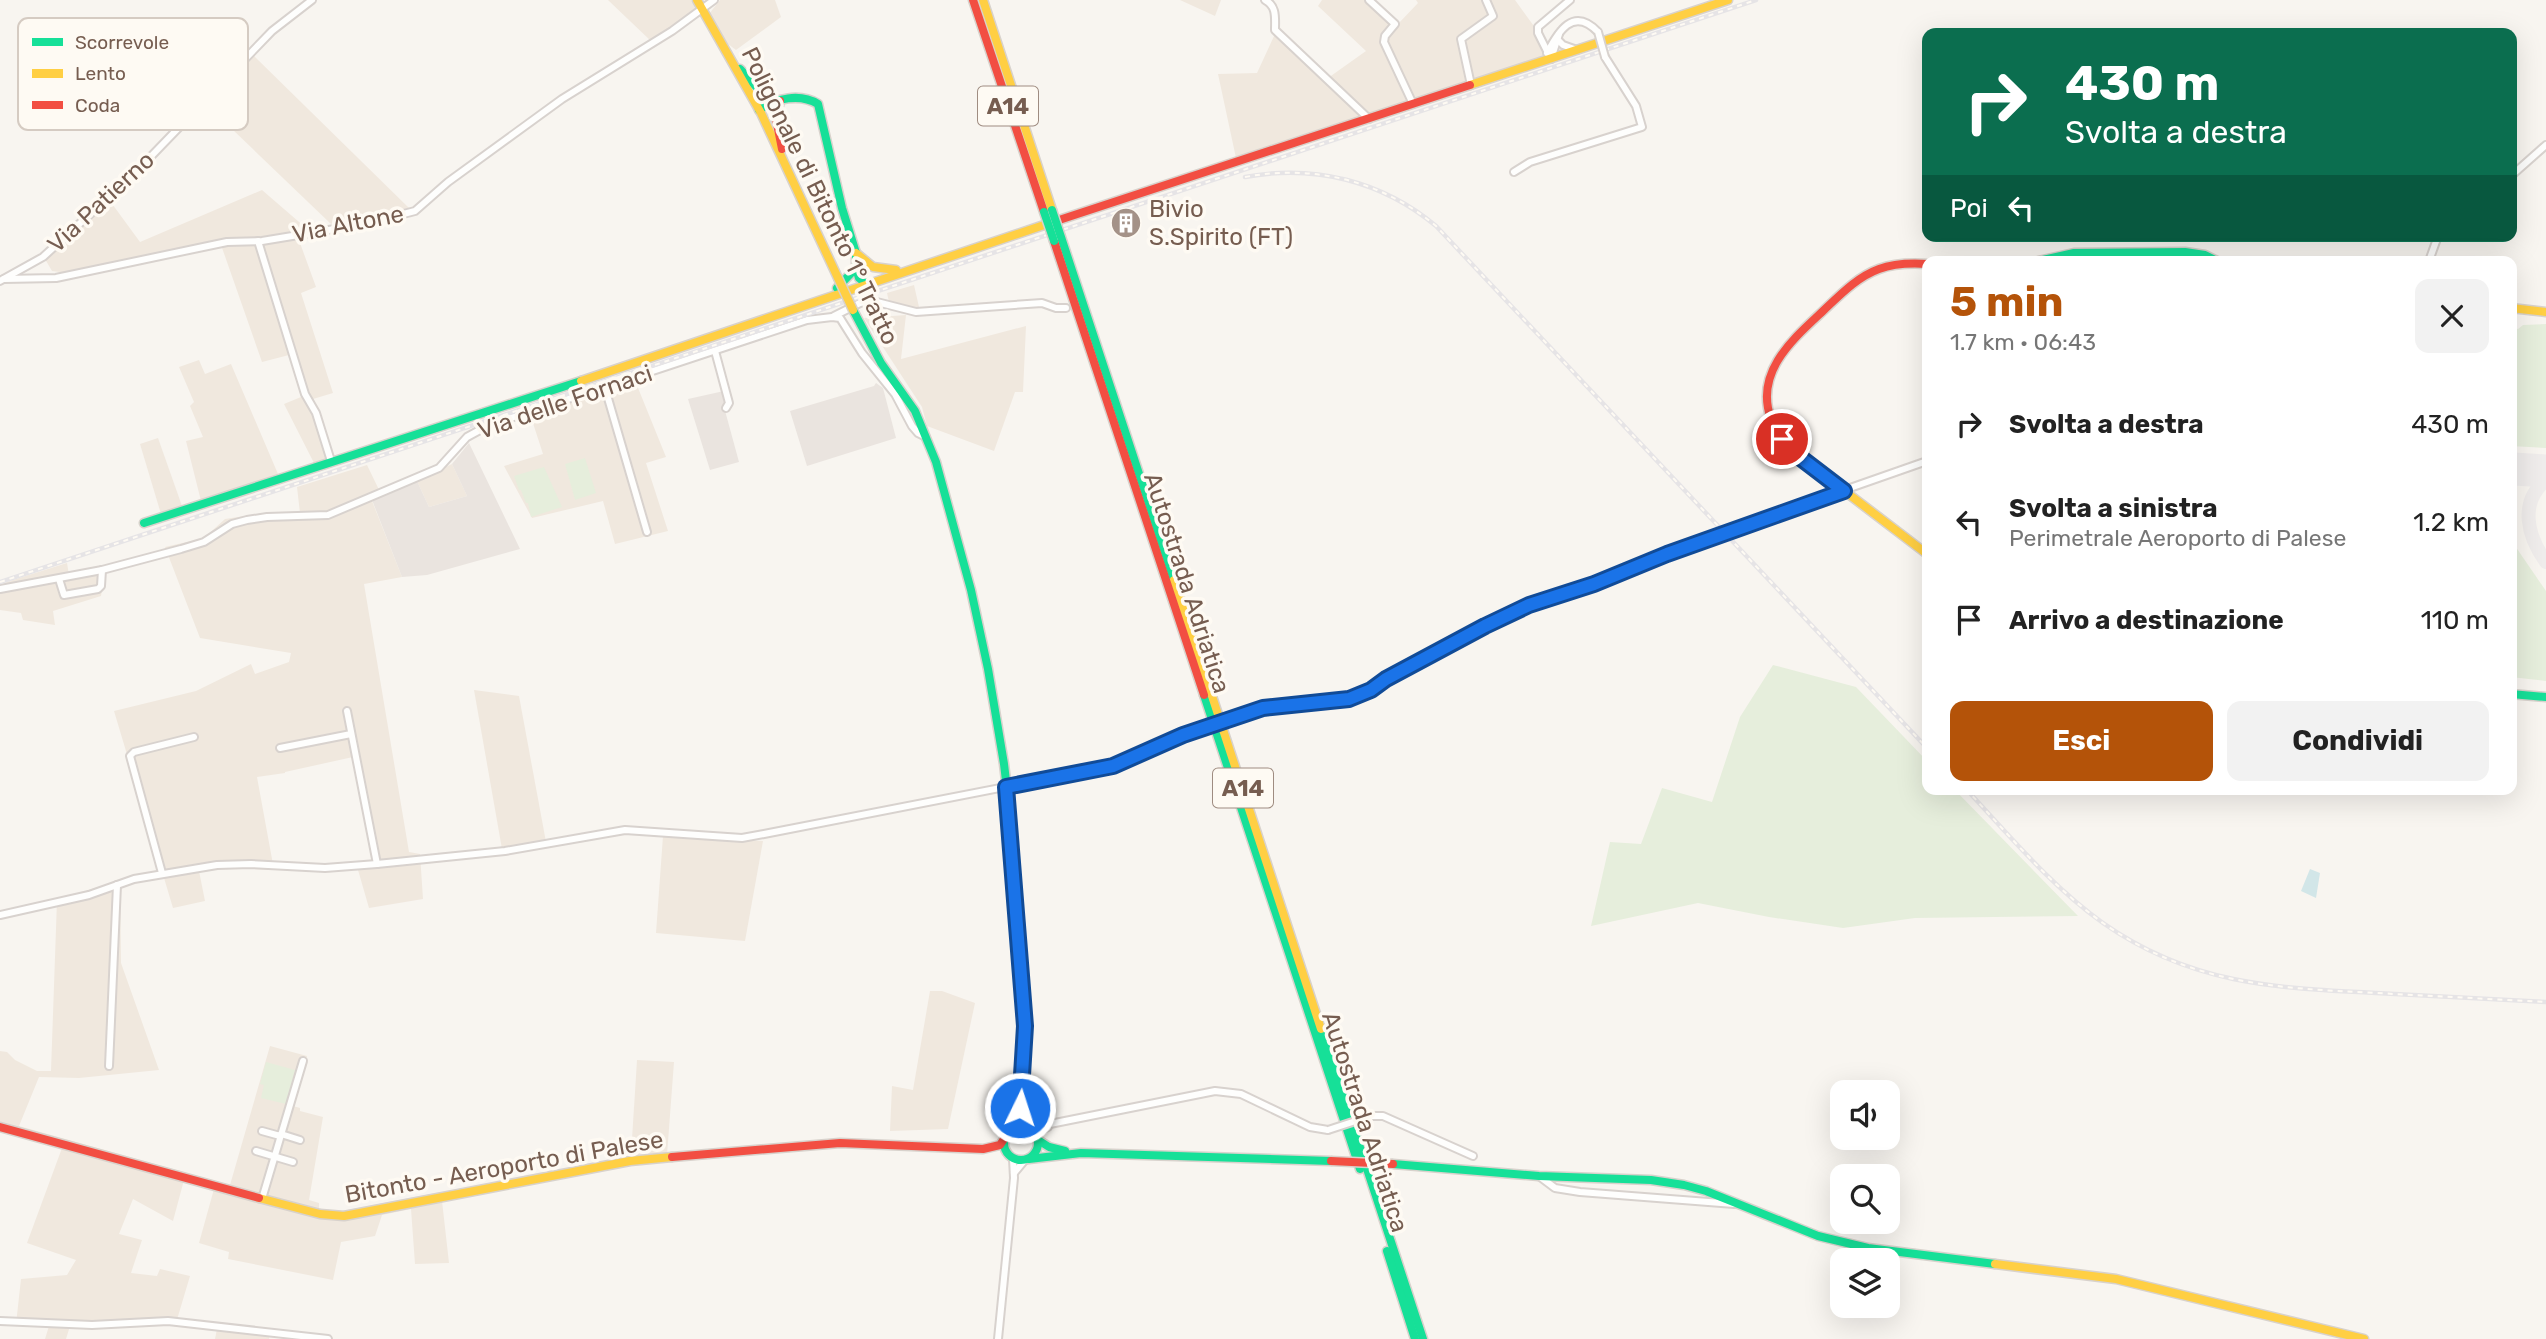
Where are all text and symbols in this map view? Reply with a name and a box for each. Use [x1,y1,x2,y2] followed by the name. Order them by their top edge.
[18,18,248,130] legend
[75,31,169,54] text: Scorrevole
[736,43,904,349] street label: Poligonale di Bitonto 1° Tratto
[2065,54,2219,112] text: 430 m
[1950,56,2041,147] icon: right
[75,62,126,85] text: Lento
[978,86,1038,125] road number: A14
[75,94,120,117] text: Coda
[2065,113,2287,151] text: Svolta a destra
[42,146,160,258] street label: Via Patierno
[2002,189,2040,227] icon: left
[1950,193,1988,224] text: Poi
[1149,195,1293,251] place label: Bivio S.Spirito (FT)
[290,199,406,249] street label: Via Altone
[1109,206,1143,240] building icon: Bivio S.Spirito (FT)
[1950,277,2064,327] text: 5 min
[2415,279,2489,353] button: close
[1950,328,2096,356] text: 1.7 km · 06:43
[474,359,656,445] street label: Via delle Fornaci
[1950,405,1988,443] icon: right
[1752,409,1812,469] pin
[2009,409,2204,440] text: Svolta a destra
[2411,409,2489,440] text: 430 m
[1763,420,1801,458] icon: arrive
[1138,469,1236,697] street label: Autostrada Adriatica
[2009,493,2218,524] text: Svolta a sinistra
[1950,503,1988,541] icon: left
[2413,507,2489,538] text: 1.2 km
[2009,524,2346,552] text: Perimetrale Aeroporto di Palese
[1950,601,1988,639] icon: arrive
[2009,605,2284,636] text: Arrivo a destinazione
[2421,605,2489,636] text: 110 m
[1950,701,2213,781] button: Esci
[2227,701,2489,781] button: Condividi
[1213,768,1273,808] road number: A14
[1316,1008,1414,1236] street label: Autostrada Adriatica
[983,1071,1057,1145] position arrow
[1830,1080,1900,1318] map controls
[1830,1080,1900,1150] button: sound
[343,1125,665,1209] street label: Bitonto - Aeroporto di Palese
[1830,1164,1900,1234] button: search
[1830,1248,1900,1318] button: layers

